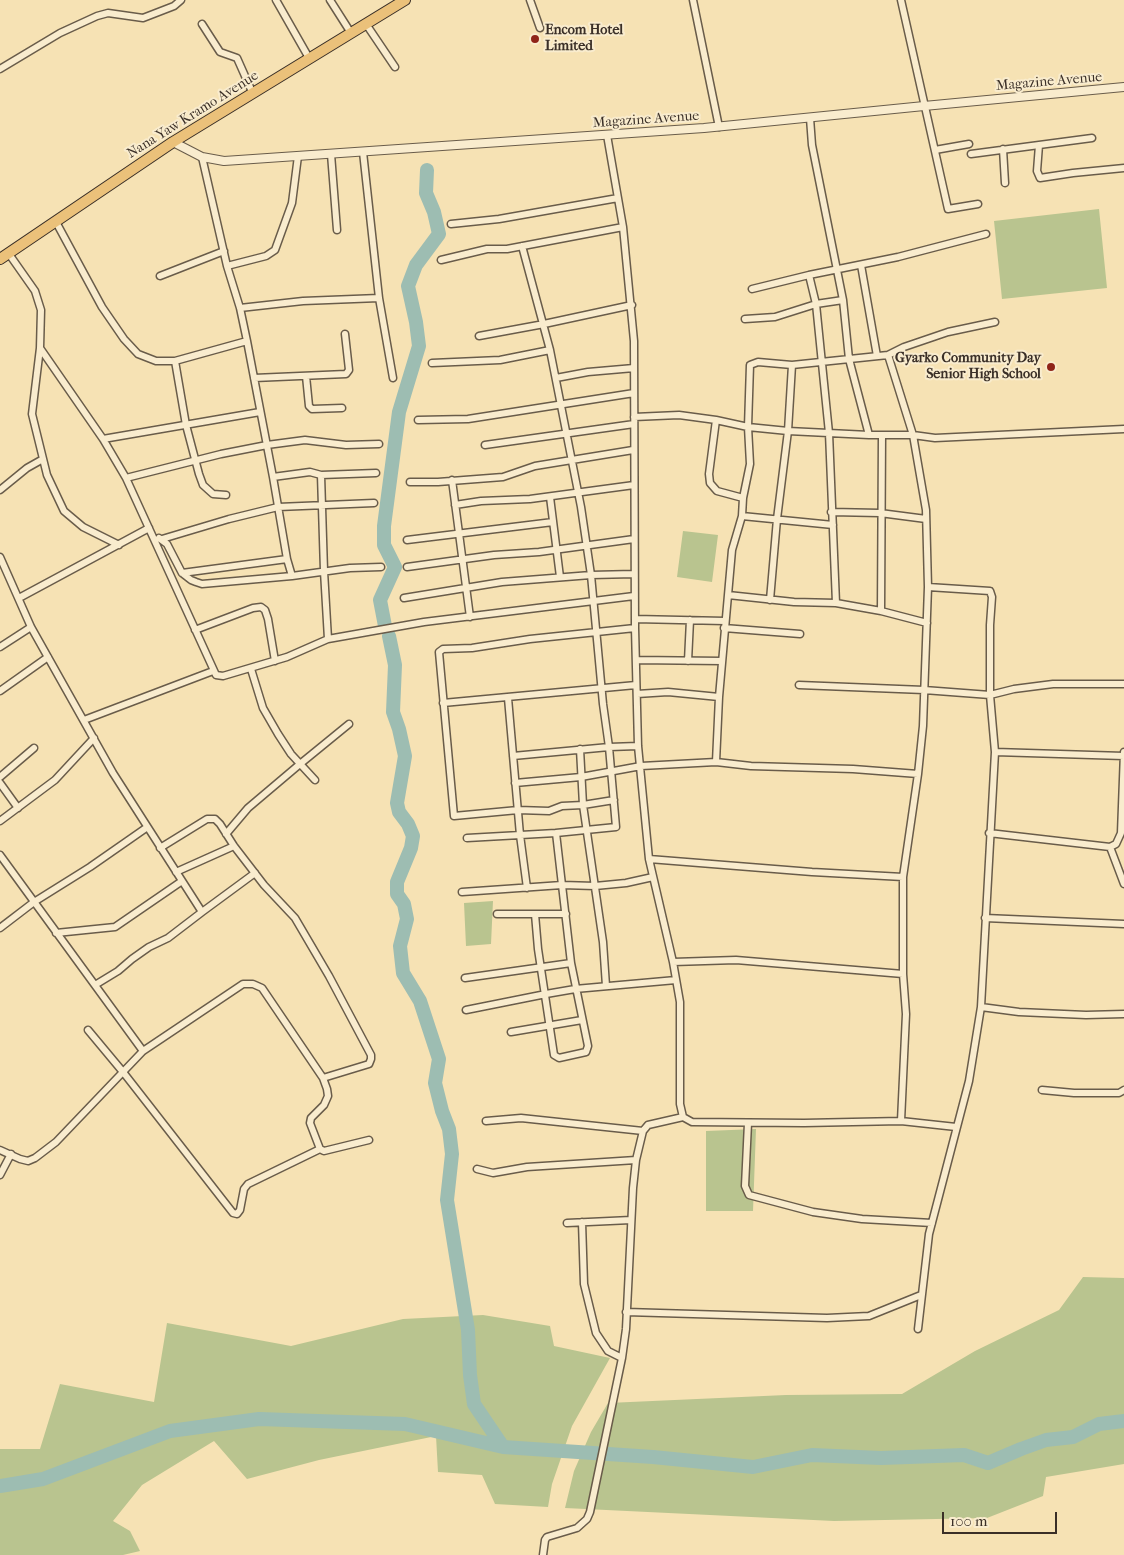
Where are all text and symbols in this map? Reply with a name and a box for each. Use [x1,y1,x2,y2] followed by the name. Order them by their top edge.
[545,23,623,56] place label: Encom Hotel Limited
[529,33,541,45] marker: Encom Hotel Limited
[124,68,262,162] street label: Nana Yaw Kramo Avenue
[995,69,1103,95] street label: Magazine Avenue
[592,108,700,132] street label: Magazine Avenue
[895,351,1041,384] place label: Gyarko Community Day Senior High School
[1045,361,1057,373] marker: Gyarko Community Day Senior High School
[944,1502,1059,1534] scale bar
[950,1512,988,1530] text: 100 m

